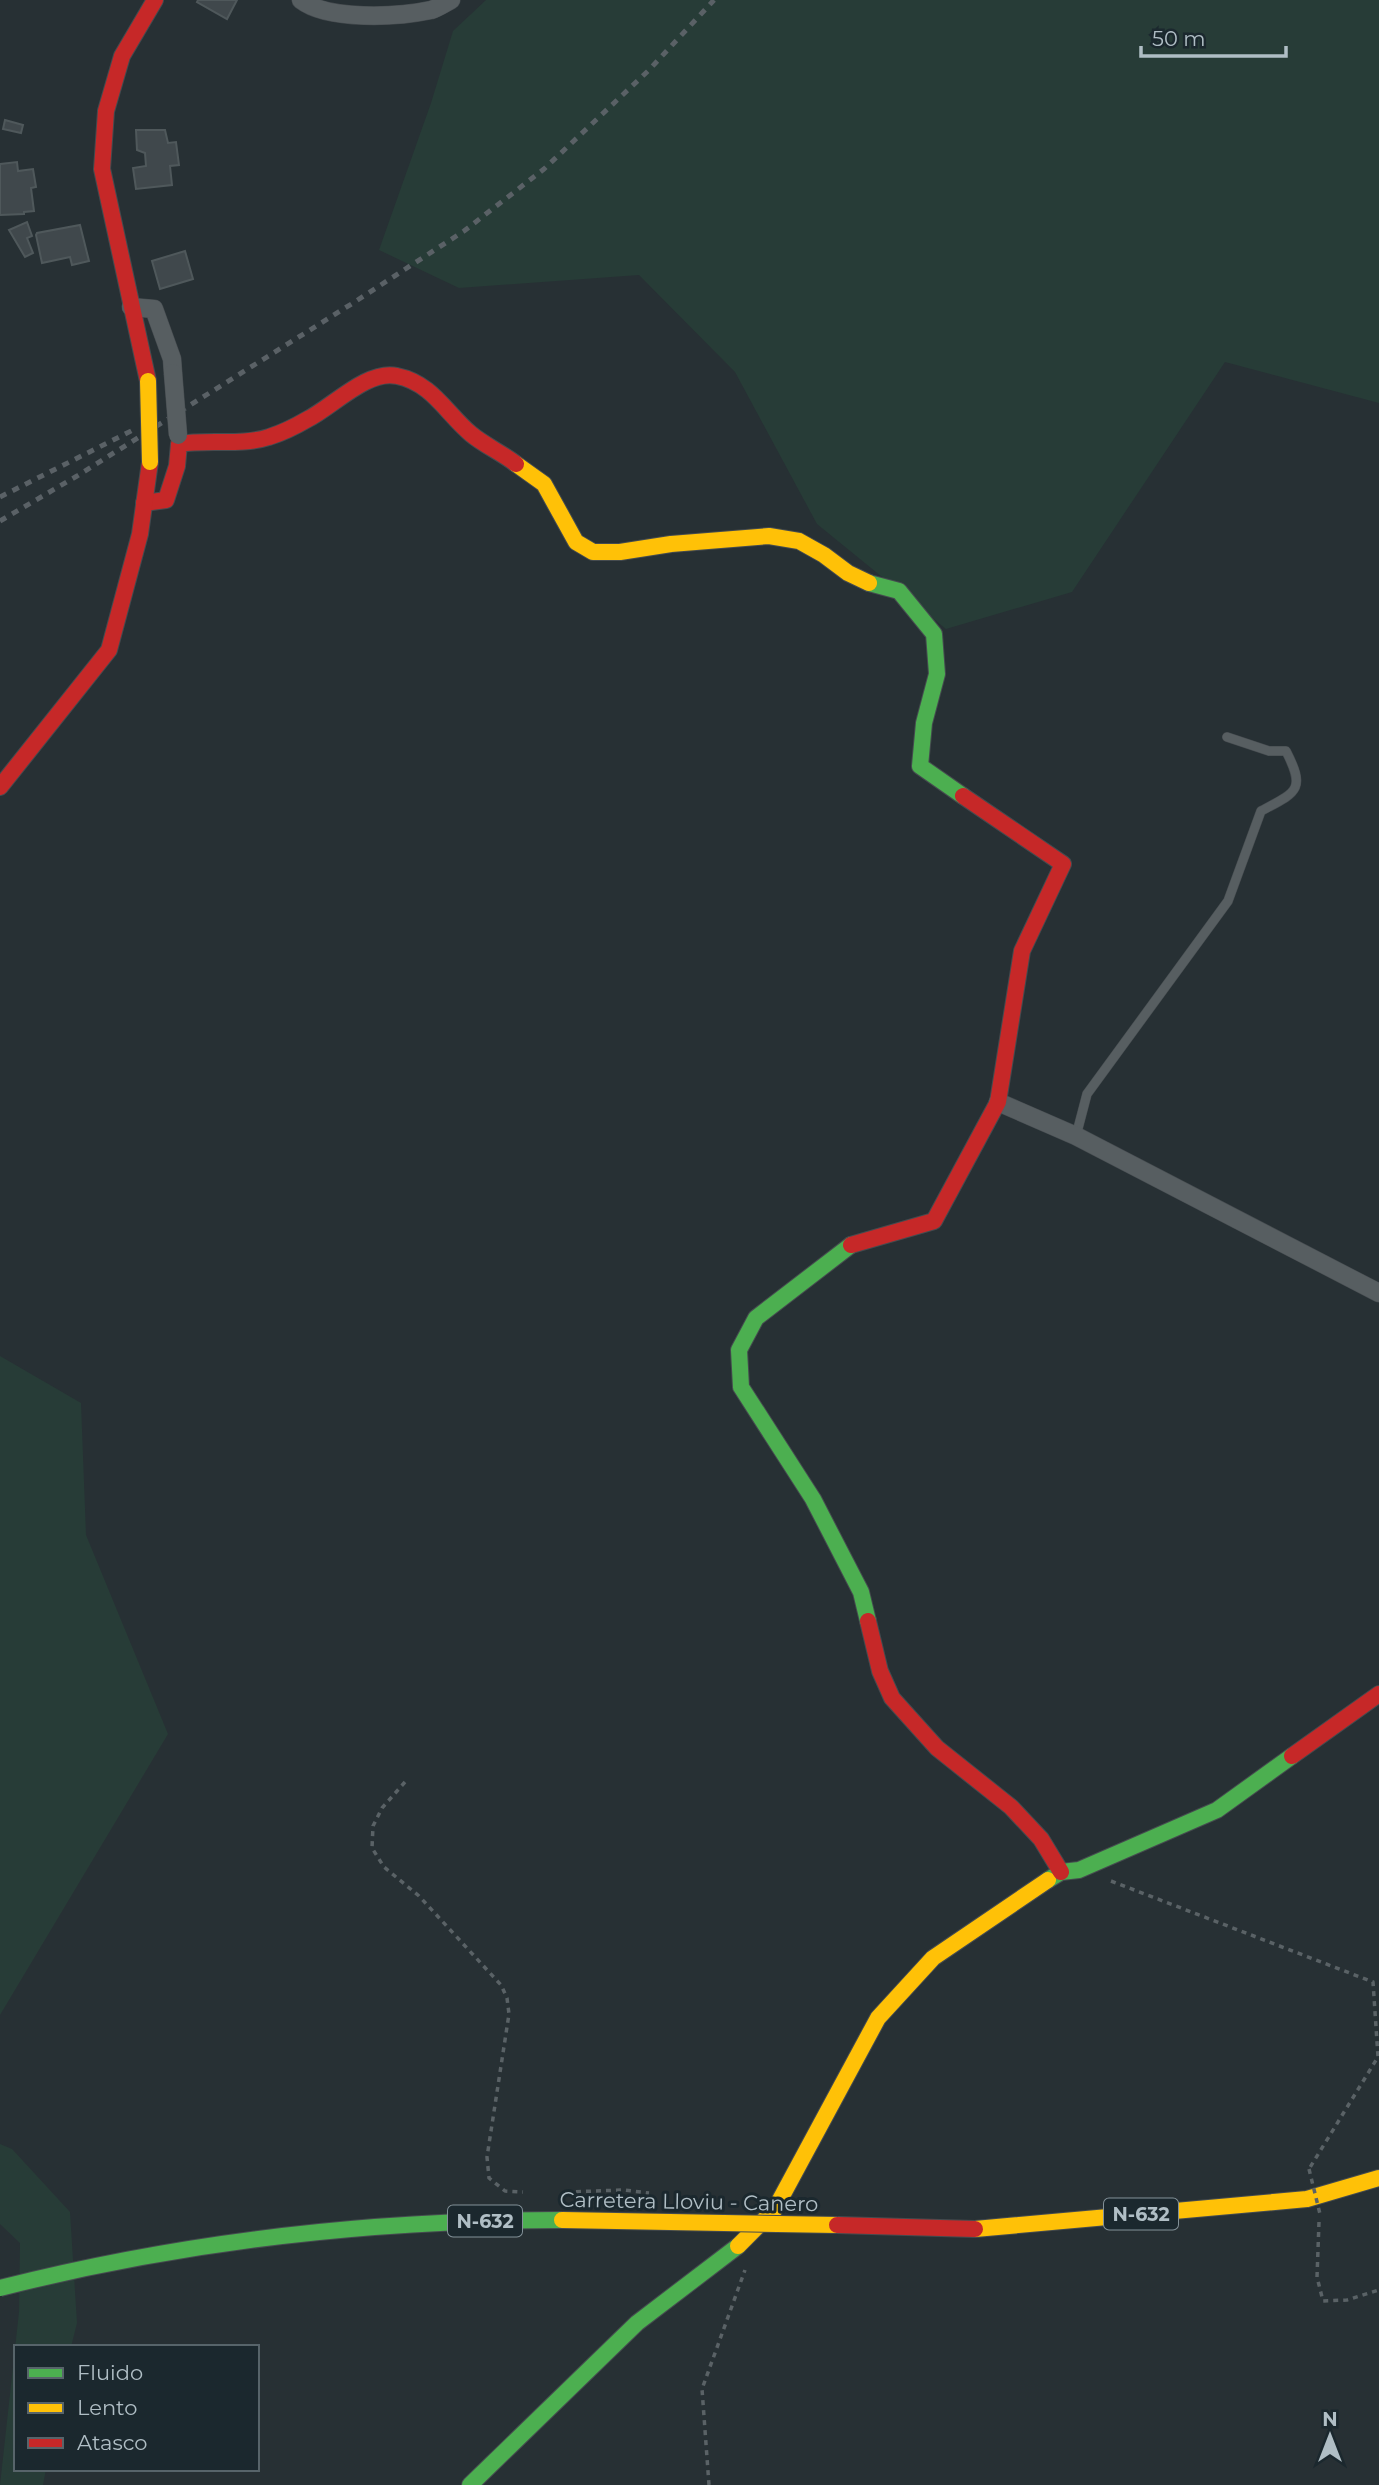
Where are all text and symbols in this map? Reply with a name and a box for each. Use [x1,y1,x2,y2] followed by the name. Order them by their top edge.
[1141,14,1286,58] scale bar
[1152,26,1206,51] text: 50 m
[559,2187,819,2216] street label: Carretera Lloviu - Canero
[1104,2198,1178,2230] road number: N-632
[448,2206,522,2236] road number: N-632
[14,2345,259,2471] legend
[77,2360,143,2385] text: Fluido
[77,2395,137,2420] text: Lento
[1295,2401,1365,2471] north arrow
[1322,2408,1338,2431] text: N
[77,2430,148,2455] text: Atasco

